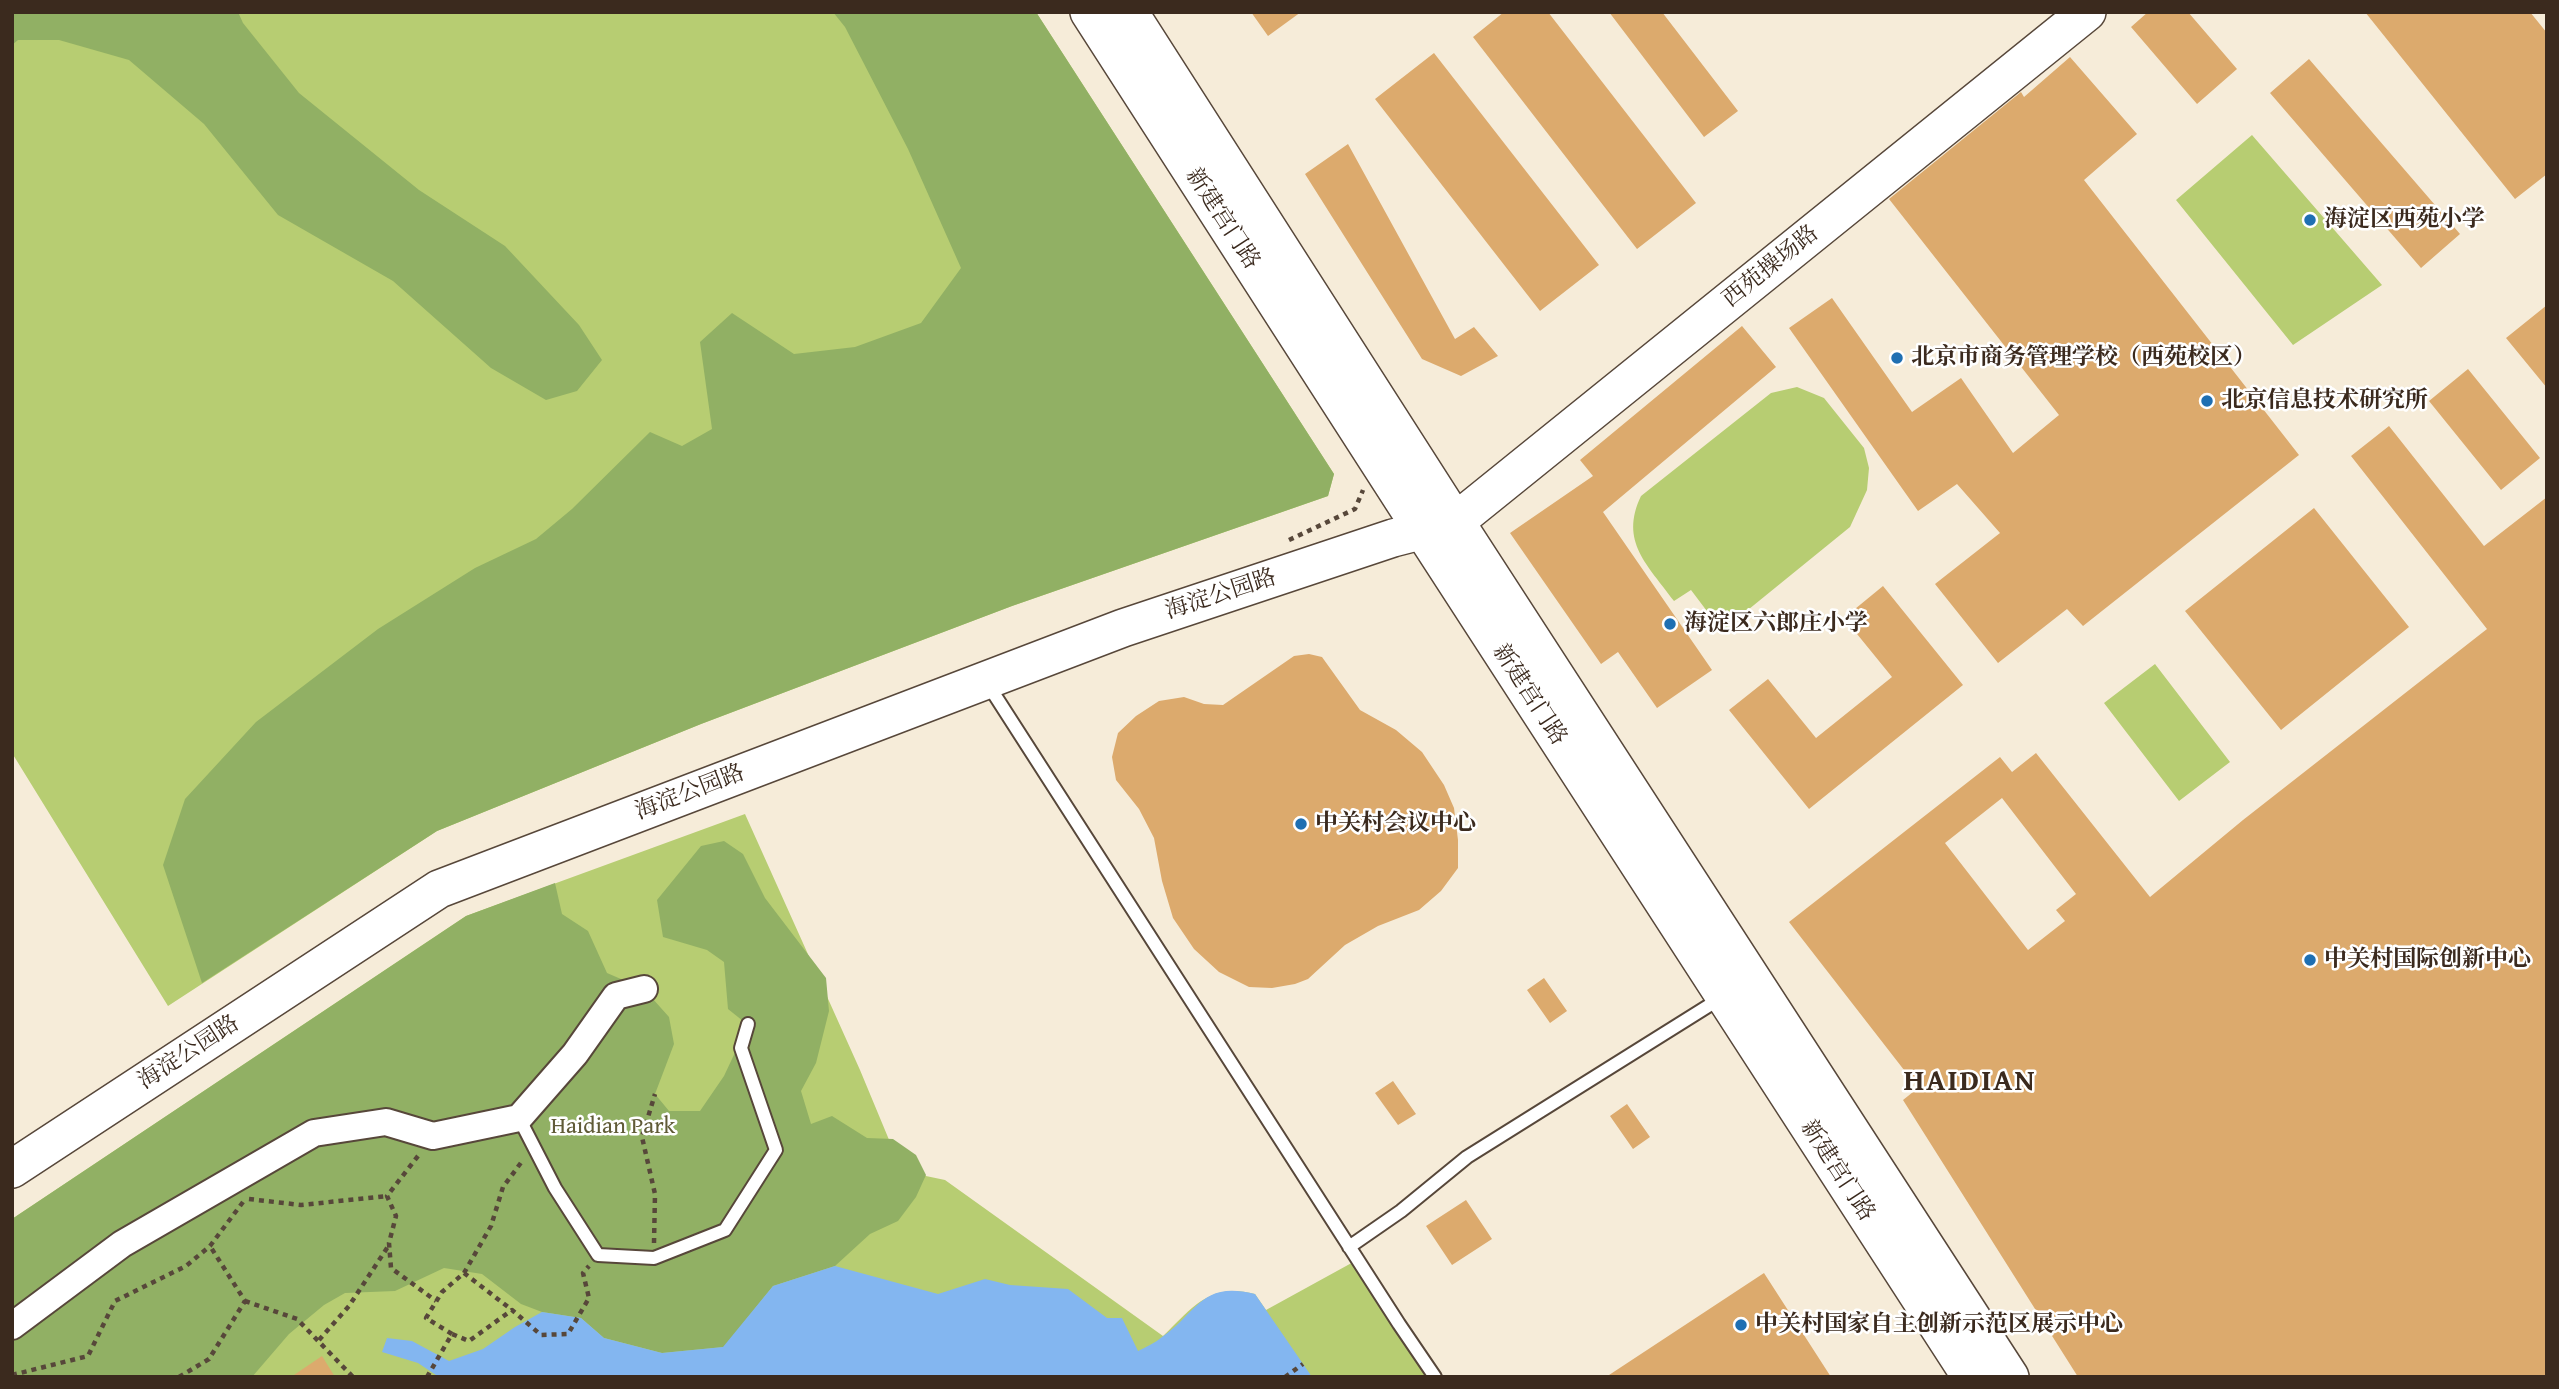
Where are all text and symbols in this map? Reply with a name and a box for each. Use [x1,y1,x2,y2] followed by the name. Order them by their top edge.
[1179,163,1265,275] street label: 新建宫门路
[2324,206,2485,234] place label: 海淀区西苑小学
[2302,212,2318,228] marker: 海淀区西苑小学
[1718,220,1824,314] street label: 西苑操场路
[1911,344,2256,372] place label: 北京市商务管理学校（西苑校区）
[1889,350,1905,366] marker: 北京市商务管理学校（西苑校区）
[2221,387,2428,415] place label: 北京信息技术研究所
[2199,393,2215,409] marker: 北京信息技术研究所
[1162,564,1280,626] street label: 海淀公园路
[1684,610,1868,638] place label: 海淀区六郎庄小学
[1662,616,1678,632] marker: 海淀区六郎庄小学
[1486,639,1572,751] street label: 新建宫门路
[631,760,749,826] street label: 海淀公园路
[1315,810,1476,838] place label: 中关村会议中心
[1293,816,1309,832] marker: 中关村会议中心
[2324,946,2531,974] place label: 中关村国际创新中心
[2302,952,2318,968] marker: 中关村国际创新中心
[133,1010,245,1096] street label: 海淀公园路
[1904,1064,2036,1100] district label: HAIDIAN
[551,1113,675,1141] park label: Haidian Park
[1794,1115,1880,1227] street label: 新建宫门路
[1755,1311,2123,1339] place label: 中关村国家自主创新示范区展示中心
[1733,1317,1749,1333] marker: 中关村国家自主创新示范区展示中心

